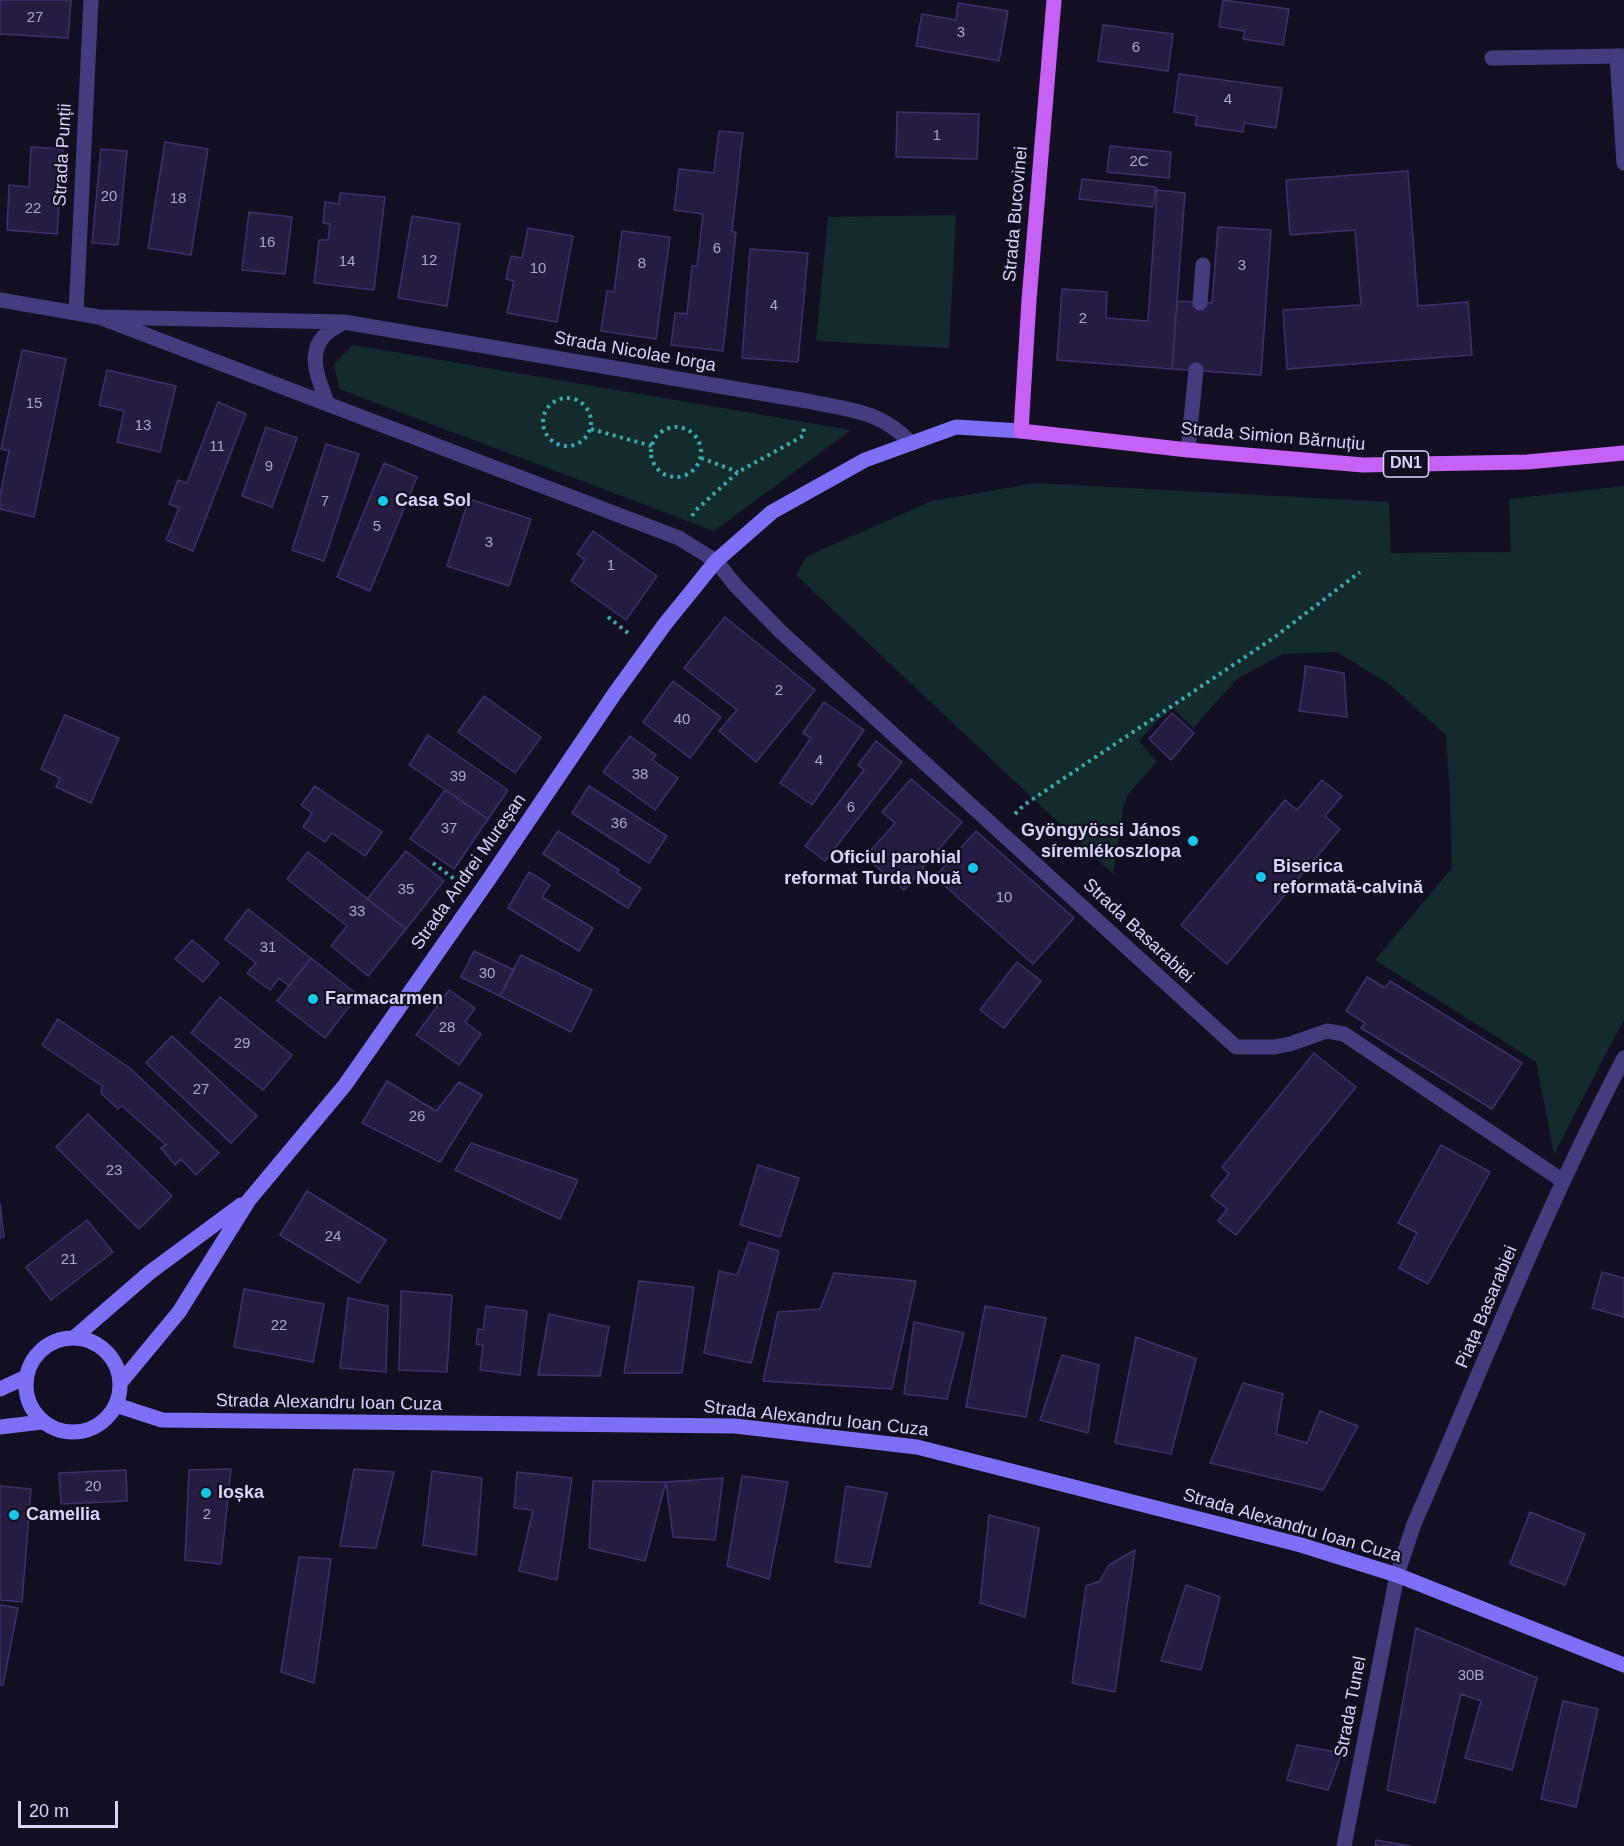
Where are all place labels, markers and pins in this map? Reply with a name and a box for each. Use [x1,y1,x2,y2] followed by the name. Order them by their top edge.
[395,490,471,512] place label: Casa Sol
[376,494,390,508] marker: Casa Sol
[1021,820,1181,862] place label: Gyöngyössi János síremlékoszlopa
[1186,834,1200,848] marker: Gyöngyössi János síremlékoszlopa
[784,847,961,890] place label: Oficiul parohial reformat Turda Nouă
[1273,856,1423,898] place label: Biserica reformată-calvină
[966,861,980,875] marker: Oficiul parohial reformat Turda Nouă
[1254,870,1268,884] marker: Biserica reformată-calvină
[325,988,443,1010] place label: Farmacarmen
[306,992,320,1006] marker: Farmacarmen
[218,1482,264,1504] place label: Ioșka
[199,1486,213,1500] marker: Ioșka
[26,1504,100,1526] place label: Camellia
[7,1508,21,1522] marker: Camellia

